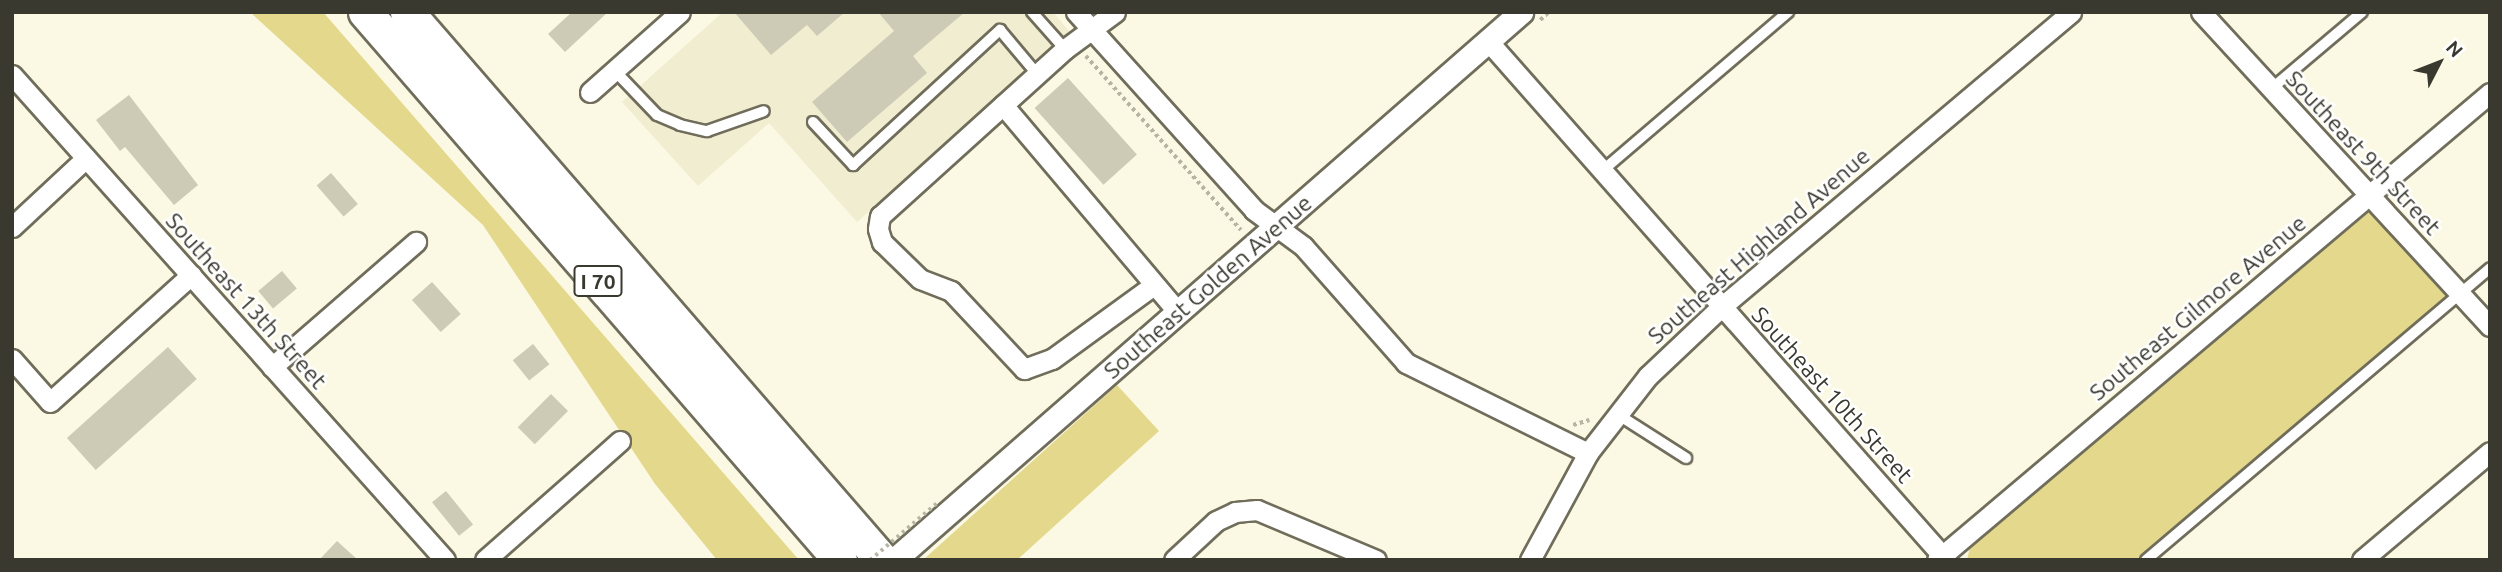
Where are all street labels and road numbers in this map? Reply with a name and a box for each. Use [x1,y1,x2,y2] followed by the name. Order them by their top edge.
[2280,65,2446,241] street label: Southeast 9th Street
[1642,142,1876,350] street label: Southeast Highland Avenue
[1098,189,1318,385] street label: Southeast Golden Avenue
[160,207,332,395] street label: Southeast 13th Street
[2084,209,2312,407] street label: Southeast Gilmore Avenue
[574,264,622,298] road number: I 70
[1746,301,1918,489] street label: Southeast 10th Street

